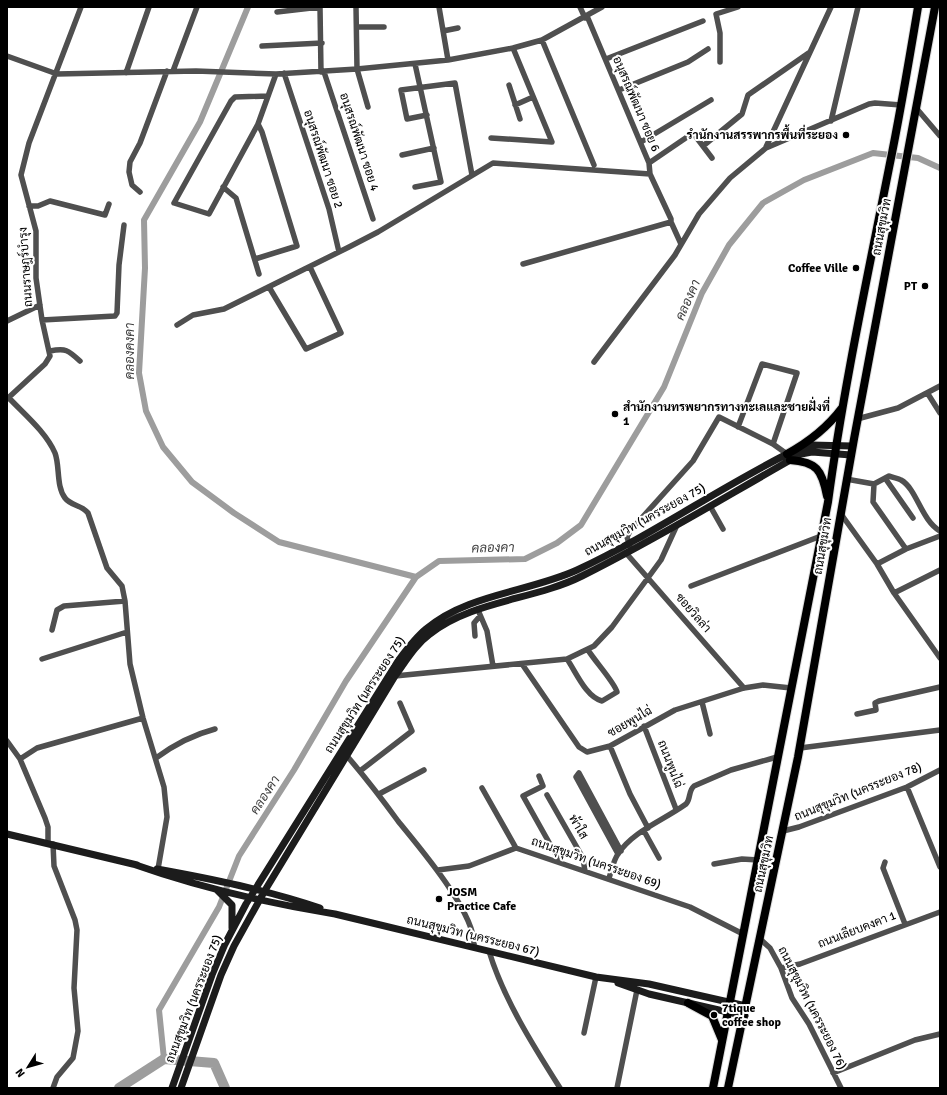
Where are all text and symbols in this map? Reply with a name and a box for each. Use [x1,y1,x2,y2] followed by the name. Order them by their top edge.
[608,53,664,155] street label: อนุสรณ์พัฒนา ซอย 6
[335,91,383,194] street label: อนุสรณ์พัฒนา ซอย 4
[299,108,347,210] street label: อนุสรณ์พัฒนา ซอย 2
[687,124,838,143] place label: รำนักงานสรรพากรพื้นที่ระยอง
[841,130,851,140] marker: รำนักงานสรรพากรพื้นที่ระยอง
[869,197,896,257] street label: ถนนสุขุมวิท
[15,227,37,307] street label: ถนนราษฎร์บำรุง
[788,261,848,276] place label: Coffee Ville
[851,263,861,273] marker: Coffee Ville
[672,277,704,323] water label: คลองคา
[904,279,918,294] place label: PT
[920,281,930,291] marker: PT
[122,323,138,379] water label: คลองคงคา
[623,396,830,429] place label: สำนักงานทรพยากรทางทะเลและชายฝั่งที่ 1
[610,409,620,419] marker: สำนักงานทรพยากรทางทะเลและชายฝั่งที่ 1
[582,480,709,560] street label: ถนนสุขุมวิท (นครระยอง 75)
[811,516,836,576] street label: ถนนสุขุมวิท
[471,540,515,556] water label: คลองคา
[672,590,714,636] street label: ซอยวิลล่า
[322,634,409,757] street label: ถนนสุขุมวิท (นครระยอง 75)
[604,702,655,741] street label: ซอยพูนไฉ่
[654,738,687,790] street label: ถนนพูนไฉ่
[792,760,924,825] street label: ถนนสุขุมวิท (นครระยอง 78)
[247,773,283,817] water label: คลองคา
[565,812,592,842] street label: พ้าใส
[529,834,663,893] street label: ถนนสุขุมวิท (นครระยอง 69)
[751,834,778,894] street label: ถนนสุขุมวิท
[447,885,516,914] place label: JOSM Practice Cafe
[434,894,444,904] marker: JOSM Practice Cafe
[815,907,898,952] street label: ถนนเลียบคงคา 1
[405,912,541,961] street label: ถนนสุขุมวิท (นครระยอง 67)
[163,933,226,1066] street label: ถนนสุขุมวิท (นครระยอง 75)
[774,944,850,1073] street label: ถนนสุขุมวิท (นครระยอง 76)
[722,1001,781,1030] place label: 7tique coffee shop
[709,1010,719,1020] marker: 7tique coffee shop
[8,1047,48,1087] north arrow
[13,1066,28,1080] text: N

